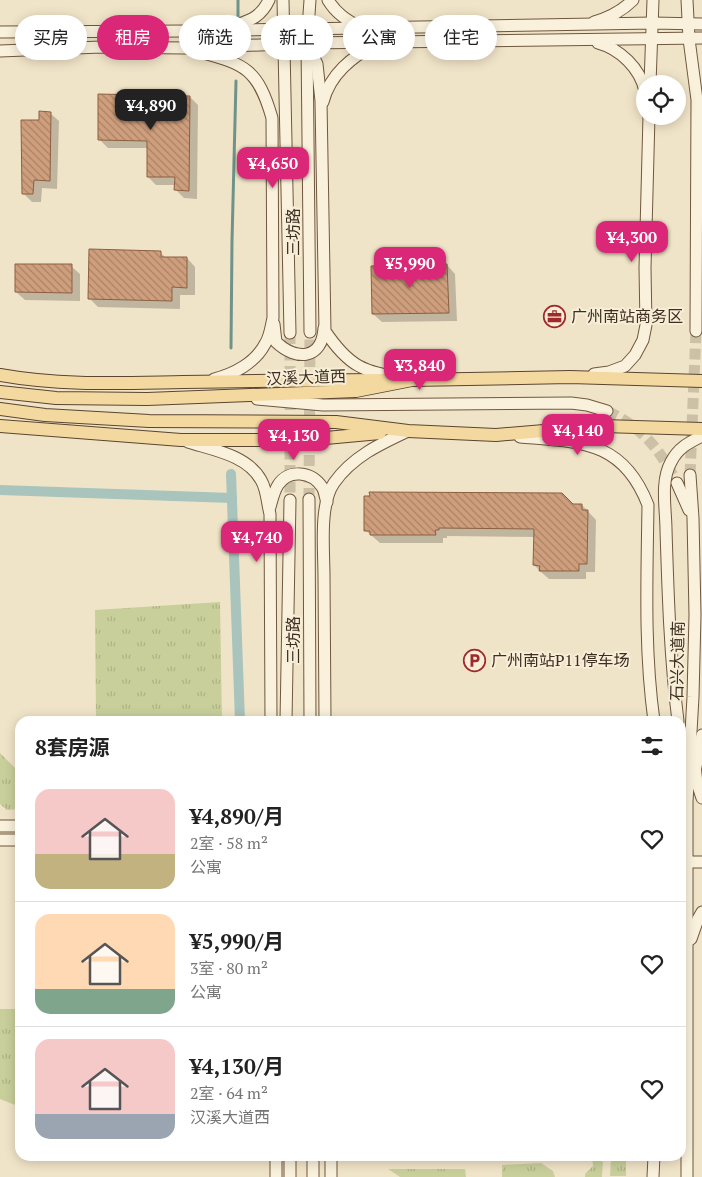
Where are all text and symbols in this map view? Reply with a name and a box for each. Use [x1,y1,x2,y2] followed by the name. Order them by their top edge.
[15,15,87,60] chip: 买房
[97,15,169,60] chip: 租房
[179,15,251,60] chip: 筛选
[261,15,333,60] chip: 新上
[343,15,415,60] chip: 公寓
[425,15,497,60] chip: 住宅
[636,75,686,125] map controls
[636,75,686,125] button: locate
[110,88,192,131] pin: ¥4,890
[126,94,176,116] text: ¥4,890
[232,146,314,189] pin: ¥4,650
[248,152,298,174] text: ¥4,650
[282,208,304,256] street label: 三坊路
[591,220,673,263] pin: ¥4,300
[607,226,657,248] text: ¥4,300
[369,246,451,289] pin: ¥5,990
[385,252,435,274] text: ¥5,990
[543,304,567,328] office icon: 广州南站商务区
[571,305,683,327] place label: 广州南站商务区
[379,348,461,391] pin: ¥3,840
[395,354,445,376] text: ¥3,840
[266,365,346,389] street label: 汉溪大道西
[537,414,619,456] pin: ¥4,140
[253,418,335,461] pin: ¥4,130
[553,419,603,441] text: ¥4,140
[269,424,319,446] text: ¥4,130
[216,520,298,563] pin: ¥4,740
[232,526,282,548] text: ¥4,740
[282,616,304,664] street label: 三坊路
[665,621,689,701] street label: 石兴大道南
[463,648,487,672] parking icon: 广州南站P11停车场
[491,649,630,671] place label: 广州南站P11停车场
[638,732,666,760] icon: filters
[35,733,110,761] text: 8套房源
[190,802,284,830] text: ¥4,890/月
[75,809,135,869] icon: home
[638,825,666,853] icon: heart
[190,832,268,854] text: 2室 · 58 m²
[190,856,222,878] text: 公寓
[190,927,284,955] text: ¥5,990/月
[75,934,135,994] icon: home
[638,950,666,978] icon: heart
[190,957,268,979] text: 3室 · 80 m²
[190,981,222,1003] text: 公寓
[190,1052,284,1080] text: ¥4,130/月
[75,1059,135,1119] icon: home
[638,1075,666,1103] icon: heart
[190,1082,268,1104] text: 2室 · 64 m²
[190,1106,270,1128] text: 汉溪大道西

